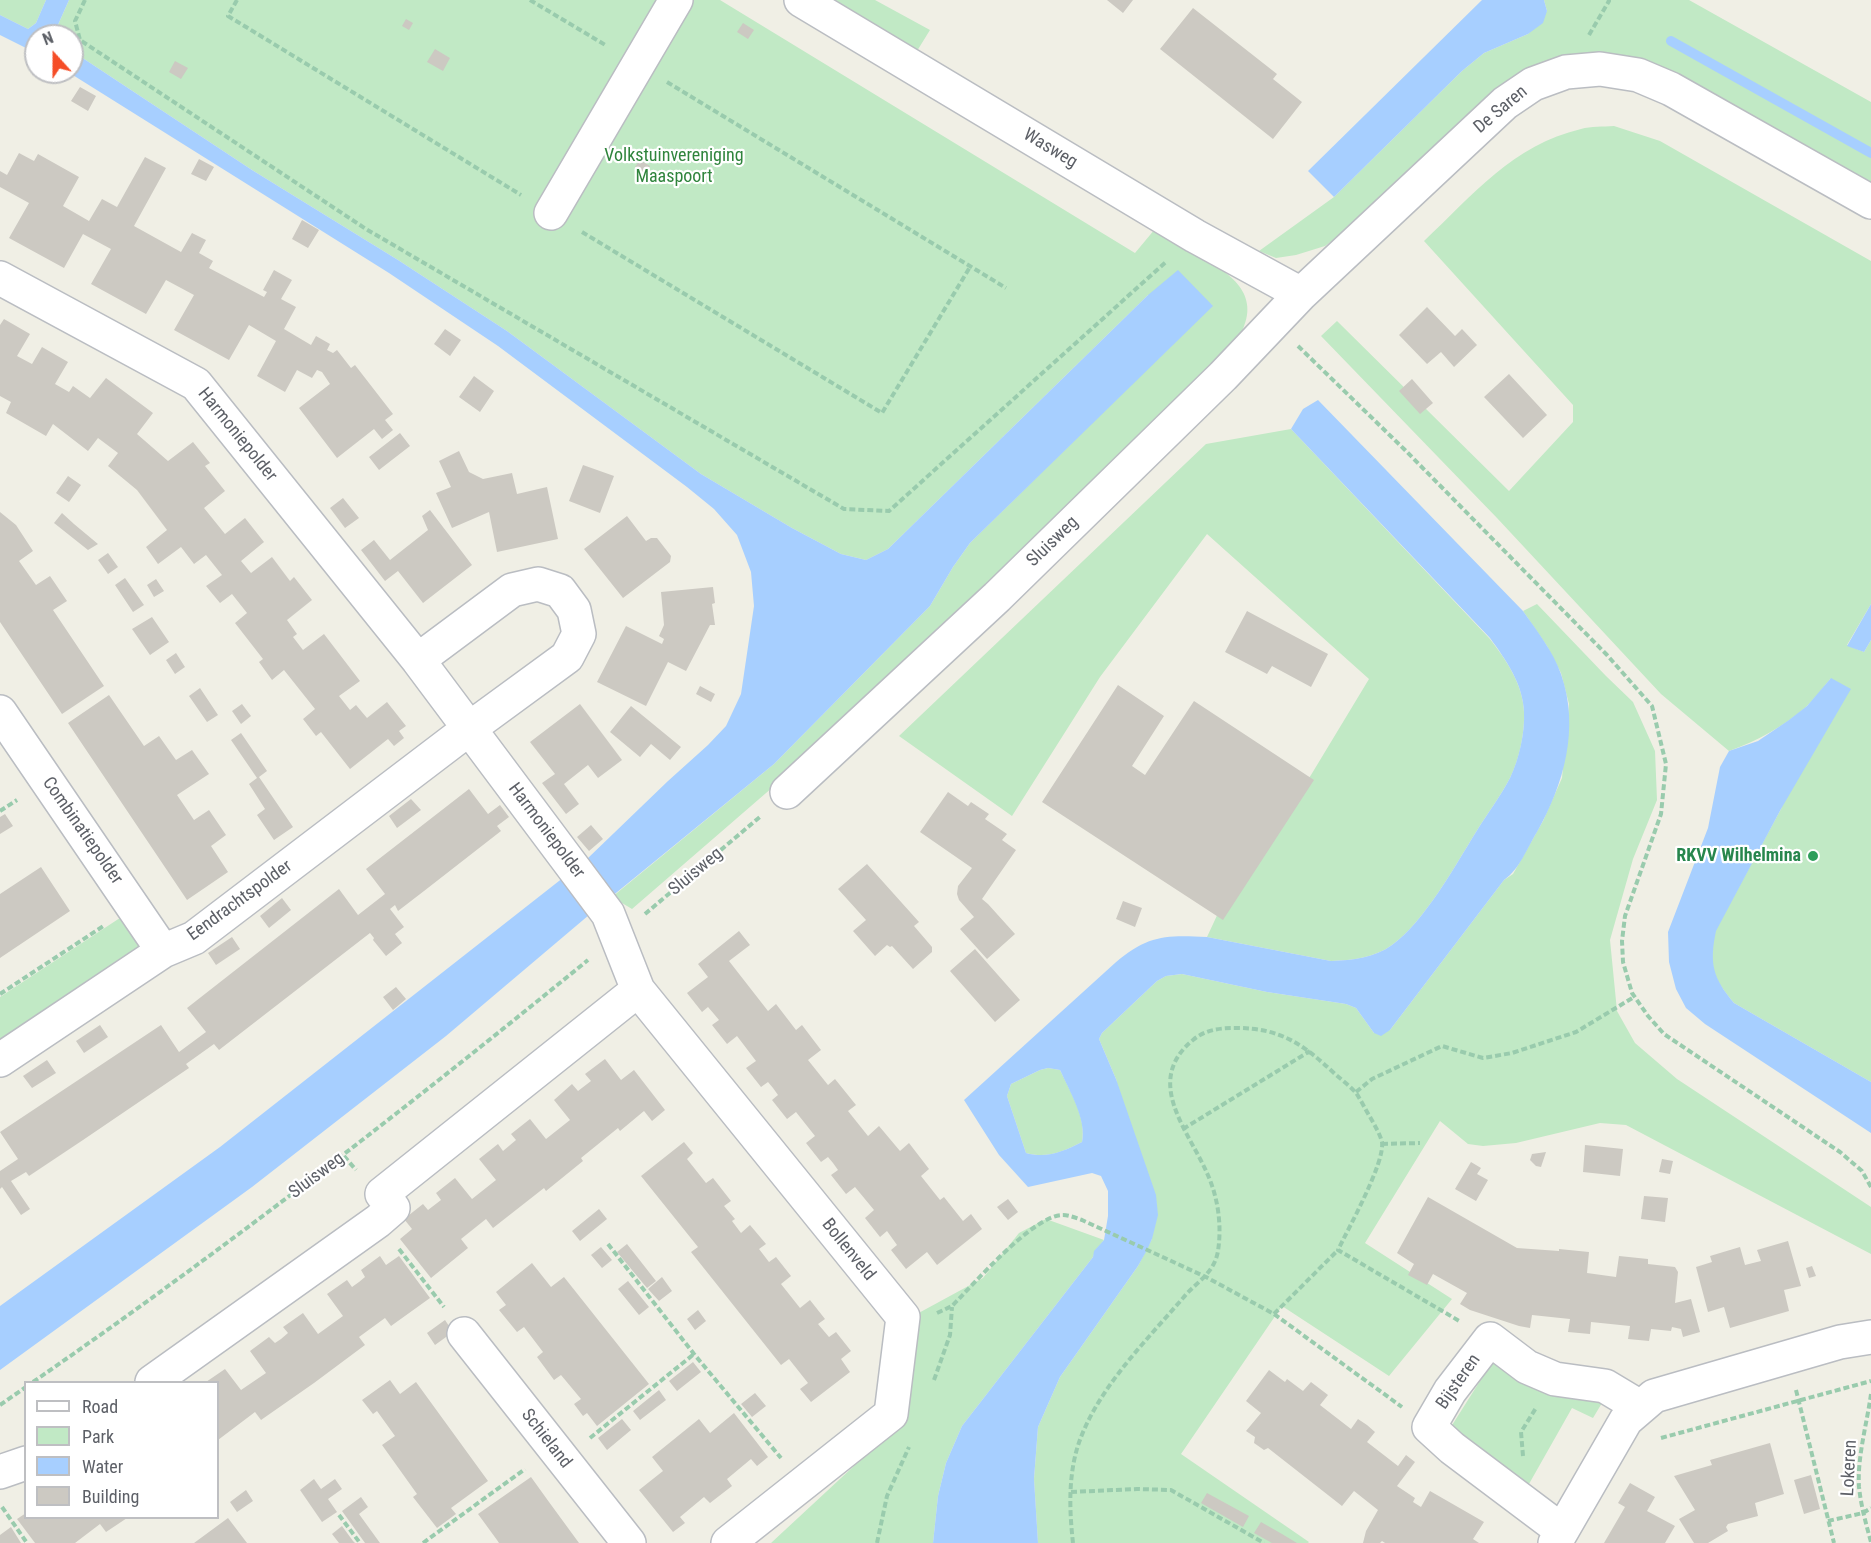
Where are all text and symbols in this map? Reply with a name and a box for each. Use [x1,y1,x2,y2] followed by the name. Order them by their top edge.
[24,24,84,84] north arrow
[40,28,56,49] text: N
[1470,81,1532,139] street label: De Saren
[1019,124,1081,174] street label: Wasweg
[604,145,744,188] park label: Volkstuinvereniging Maaspoort
[193,384,281,486] street label: Harmoniepolder
[1023,512,1083,572] street label: Sluisweg
[37,773,127,889] street label: Combinatiepolder
[503,779,589,883] street label: Harmoniepolder
[665,843,727,901] street label: Sluisweg
[1676,845,1801,867] place label: RKVV Wilhelmina
[1806,849,1820,863] marker: RKVV Wilhelmina
[183,856,297,946] street label: Eendrachtspolder
[285,1148,349,1204] street label: Sluisweg
[817,1215,879,1285] street label: Bollenveld
[1432,1350,1486,1414] street label: Bijsteren
[24,1381,219,1519] legend
[82,1396,118,1417] text: Road
[516,1405,576,1473] street label: Schieland
[82,1426,114,1447] text: Park
[1838,1439,1862,1497] street label: Lokeren
[82,1456,123,1477] text: Water
[82,1486,139,1507] text: Building

